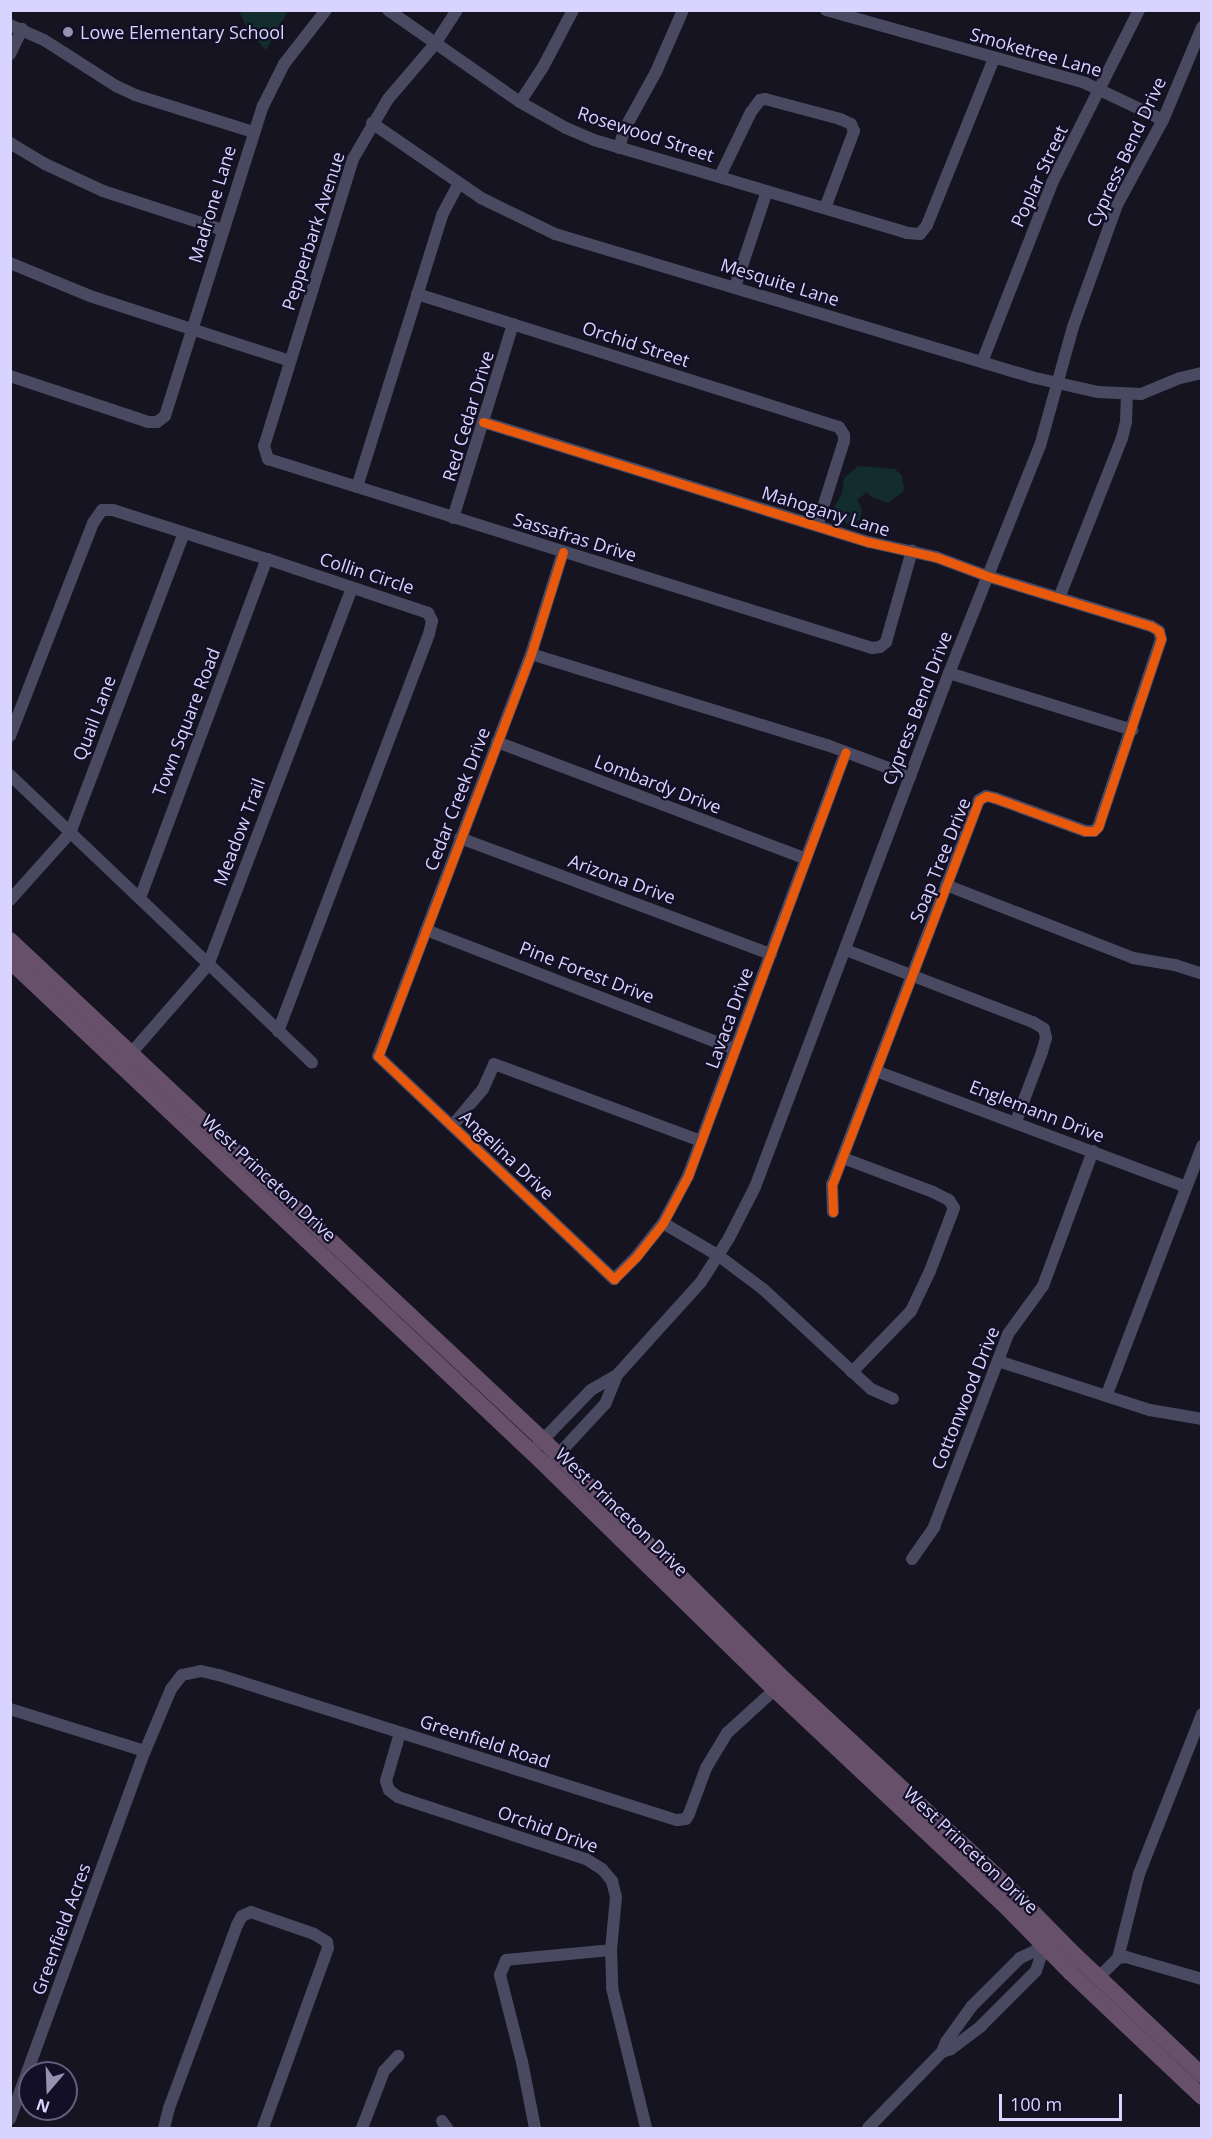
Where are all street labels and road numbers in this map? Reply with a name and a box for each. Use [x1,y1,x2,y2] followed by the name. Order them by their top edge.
[968,23,1104,81] street label: Smoketree Lane
[1082,73,1170,231] street label: Cypress Bend Drive
[575,102,717,166] street label: Rosewood Street
[1006,122,1072,230] street label: Poplar Street
[184,143,240,265] street label: Madrone Lane
[277,149,349,313] street label: Pepperbark Avenue
[718,254,842,310] street label: Mesquite Lane
[580,316,692,372] street label: Orchid Street
[438,348,498,484] street label: Red Cedar Drive
[759,481,893,541] street label: Mahogany Lane
[511,508,639,566] street label: Sassafras Drive
[317,548,417,598] street label: Collin Circle
[878,628,956,788] street label: Cypress Bend Drive
[148,645,224,799] street label: Town Square Road
[68,672,120,764] street label: Quail Lane
[420,724,494,874] street label: Cedar Creek Drive
[592,750,724,818] street label: Lombardy Drive
[209,775,269,889] street label: Meadow Trail
[905,794,975,926] street label: Soap Tree Drive
[566,850,678,908] street label: Arizona Drive
[517,936,657,1008] street label: Pine Forest Drive
[701,965,757,1071] street label: Lavaca Drive
[966,1075,1108,1147] street label: Englemann Drive
[455,1106,559,1204] street label: Angelina Drive
[197,1110,341,1246] street label: West Princeton Drive
[926,1323,1004,1473] street label: Cottonwood Drive
[551,1443,693,1581] street label: West Princeton Drive
[417,1710,553,1772] street label: Greenfield Road
[899,1782,1043,1918] street label: West Princeton Drive
[495,1801,601,1857] street label: Orchid Drive
[27,1860,95,1998] street label: Greenfield Acres

